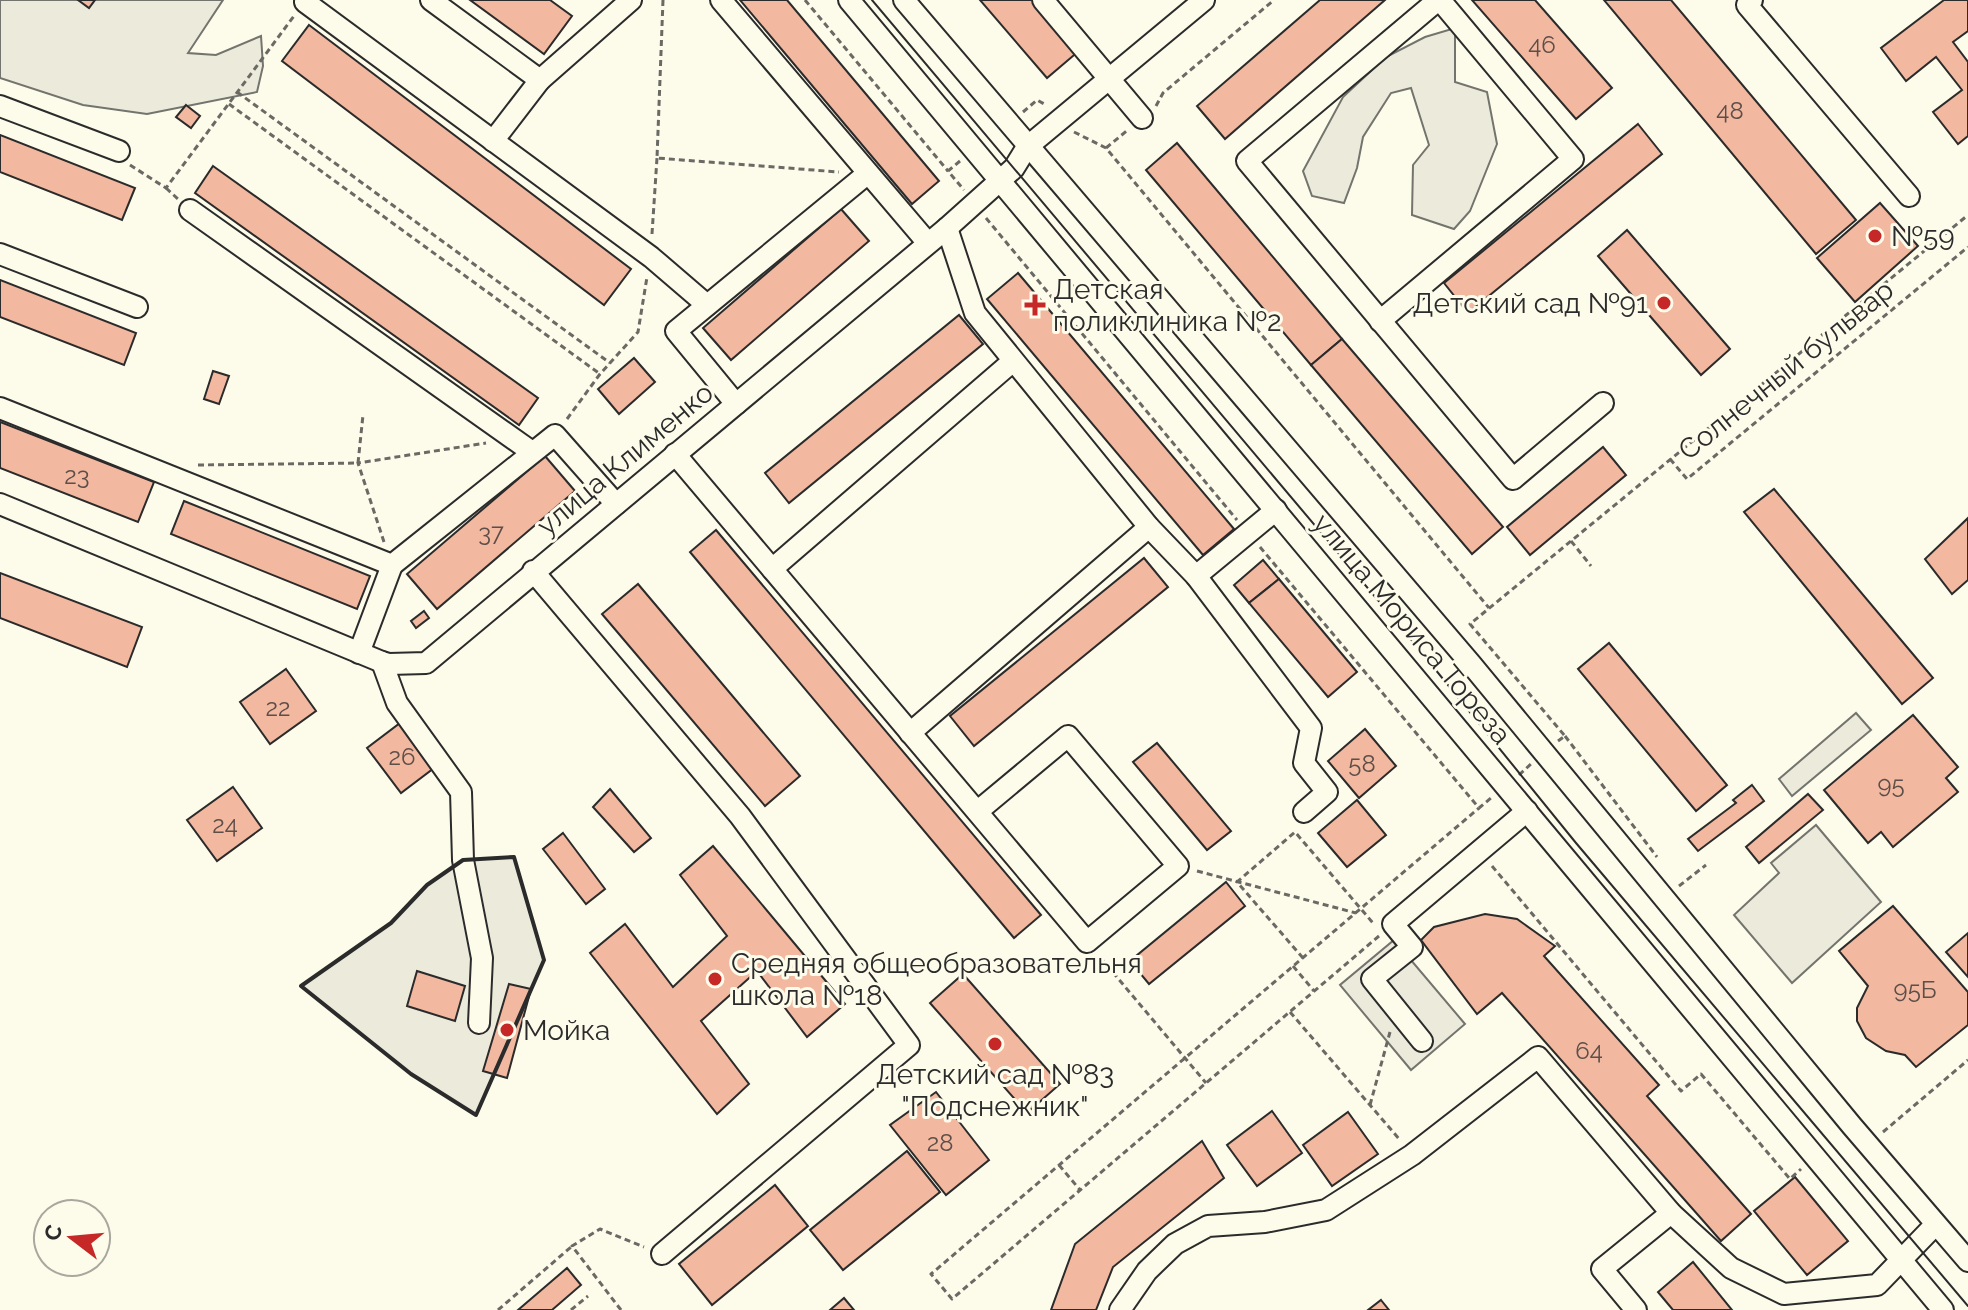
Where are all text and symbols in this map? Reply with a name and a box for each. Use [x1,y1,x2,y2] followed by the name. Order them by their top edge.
[1528,30,1556,59] house number: 46
[1716,96,1744,125] house number: 48
[1891,220,1955,253] place label: №59
[1866,227,1884,245] marker: №59
[1053,273,1282,338] place label: Детская поликлиника №2
[1672,273,1900,467] street label: Солнечный бульвар
[1413,287,1648,320] place label: Детский сад №91
[1024,294,1046,316] marker: Детская поликлиника №2
[1655,294,1673,312] marker: Детский сад №91
[530,376,720,542] street label: улица Клименко
[64,461,90,490] house number: 23
[1306,507,1518,751] street label: улица Мориса Тореза
[478,518,504,547] house number: 37
[265,693,291,722] house number: 22
[389,742,415,771] house number: 26
[1348,749,1376,778] house number: 58
[1877,770,1905,799] house number: 95
[212,810,238,839] house number: 24
[731,947,1142,1012] place label: Средняя общеобразовательня школа №18
[706,970,724,988] marker: Средняя общеобразовательня школа №18
[1894,975,1936,1004] house number: 95Б
[523,1014,610,1047] place label: Мойка
[498,1021,516,1039] marker: Мойка
[986,1035,1004,1053] marker: Детский сад №83 "Подснежник"
[1575,1036,1603,1065] house number: 64
[876,1058,1114,1123] place label: Детский сад №83 "Подснежник"
[927,1128,953,1157] house number: 28
[32,1198,112,1278] north arrow
[38,1222,67,1243] text: С

